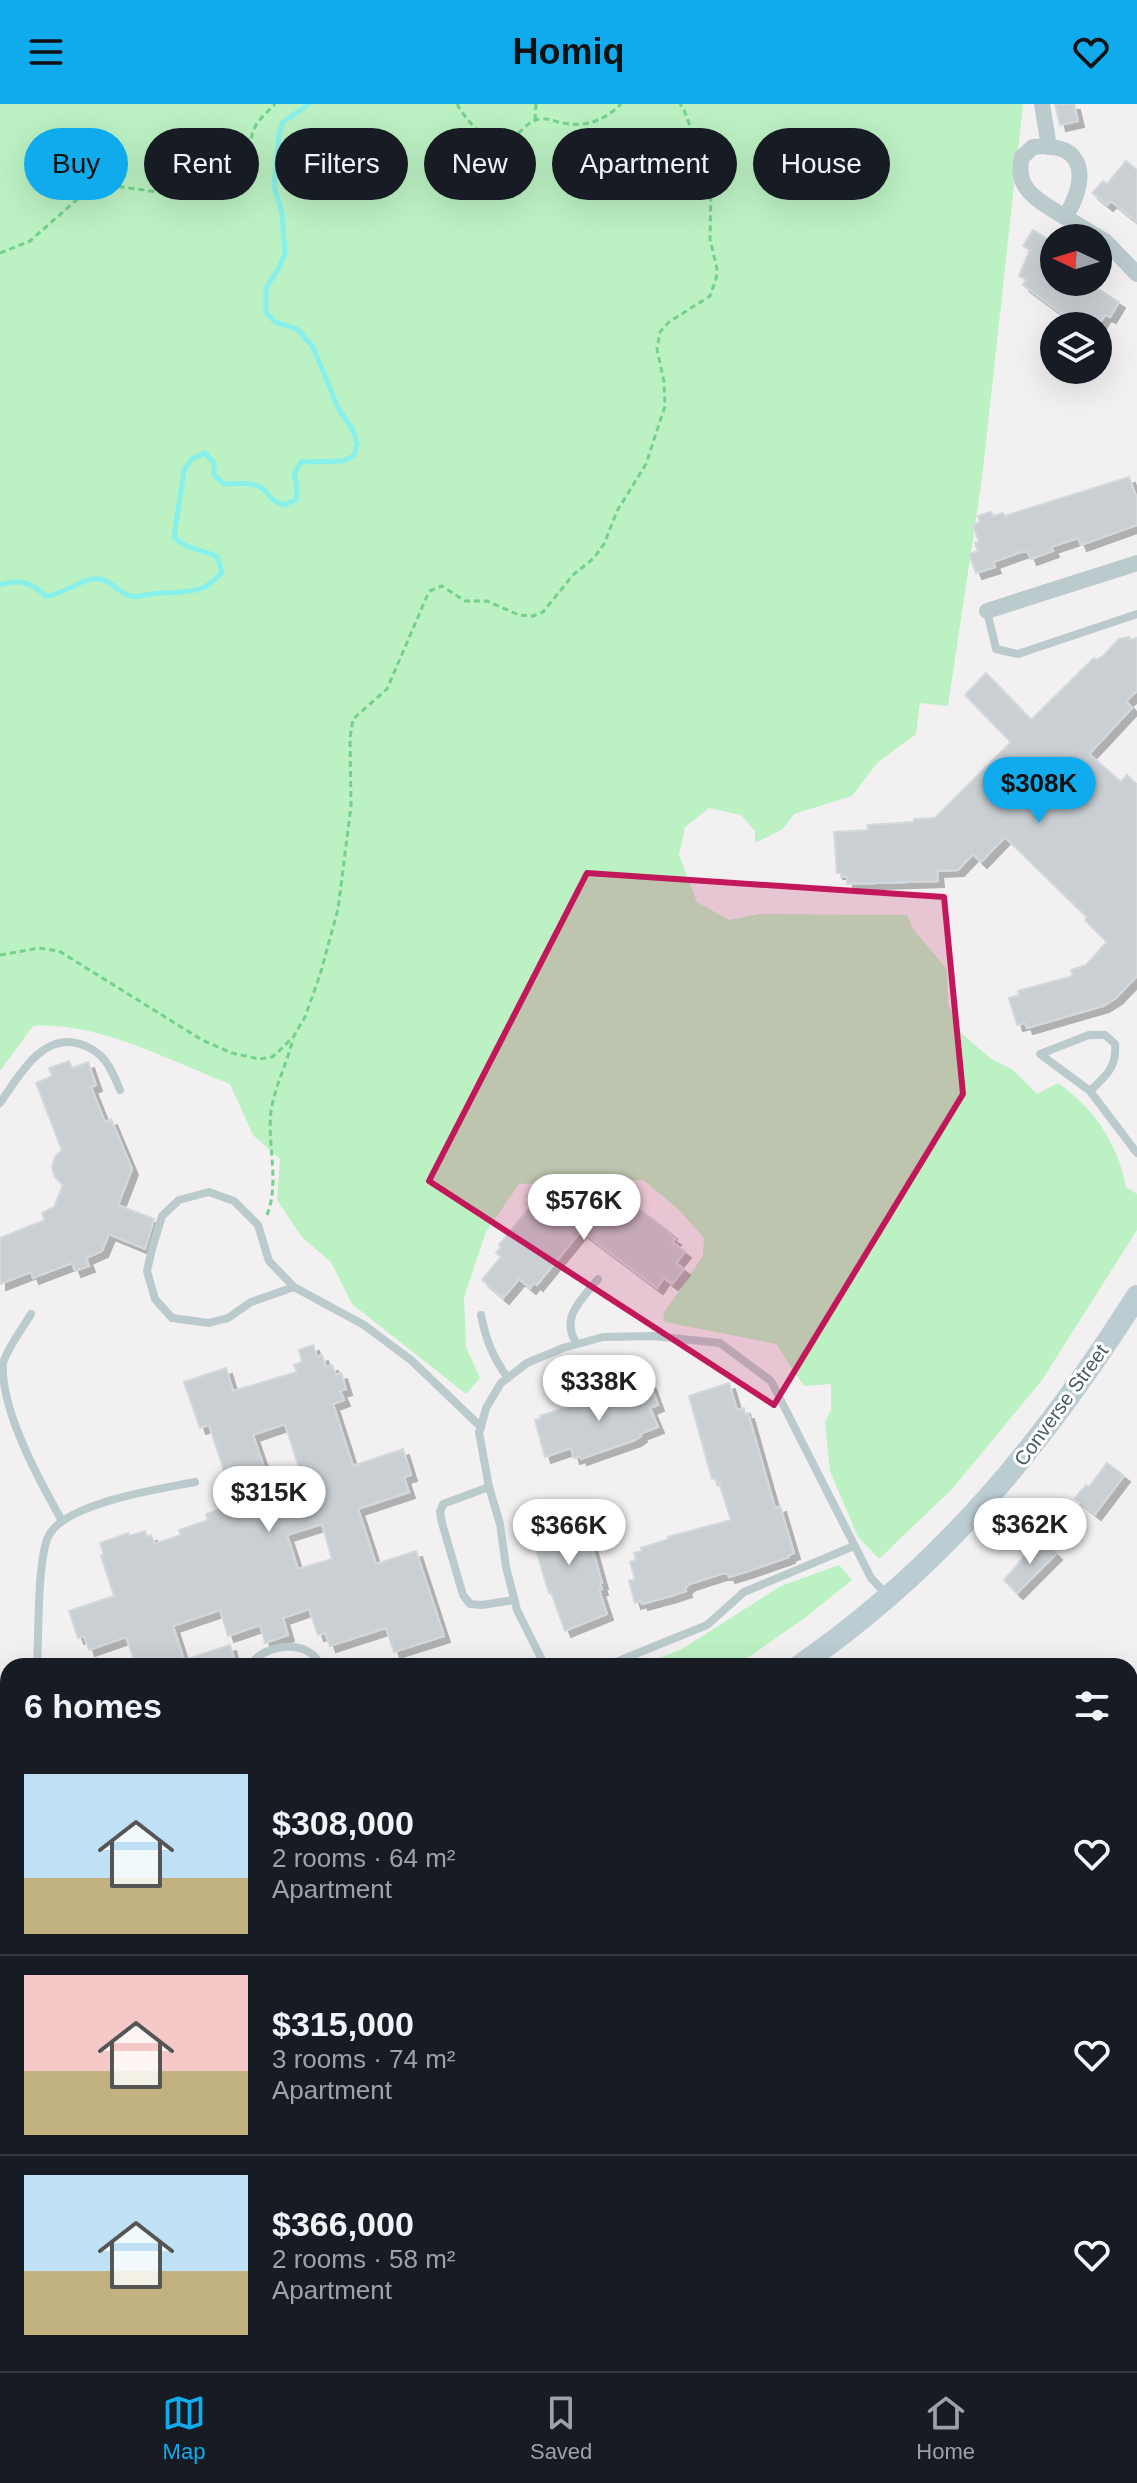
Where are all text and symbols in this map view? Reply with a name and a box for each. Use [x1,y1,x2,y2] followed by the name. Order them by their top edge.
[24,30,68,74] icon: menu
[1069,30,1113,74] icon: heart
[513,31,625,72] text: Homiq
[24,128,128,200] chip: Buy
[144,128,259,200] chip: Rent
[275,128,408,200] chip: Filters
[424,128,536,200] chip: New
[552,128,737,200] chip: Apartment
[753,128,890,200] chip: House
[1040,224,1112,296] north arrow
[1040,224,1112,384] map controls
[1040,312,1112,384] button: layers
[983,757,1095,825] pin: $308K
[1001,768,1077,798] text: $308K
[528,1174,640,1242] pin: $576K
[546,1185,622,1215] text: $576K
[1010,1340,1113,1470] street label: Converse Street
[543,1355,655,1423] pin: $338K
[561,1366,637,1396] text: $338K
[213,1466,325,1534] pin: $315K
[231,1477,307,1507] text: $315K
[974,1498,1086,1566] pin: $362K
[513,1499,625,1567] pin: $366K
[992,1509,1068,1539] text: $362K
[531,1510,607,1540] text: $366K
[1070,1684,1114,1728] icon: filters
[24,1687,162,1725] text: 6 homes
[272,1804,414,1842] text: $308,000
[88,1806,184,1902] icon: home
[1070,1832,1114,1876] icon: heart
[272,1843,456,1873] text: 2 rooms · 64 m²
[272,1874,392,1904] text: Apartment
[272,2005,414,2043] text: $315,000
[88,2007,184,2103] icon: home
[1070,2033,1114,2077] icon: heart
[272,2044,456,2074] text: 3 rooms · 74 m²
[272,2075,392,2105] text: Apartment
[272,2205,414,2243] text: $366,000
[88,2207,184,2303] icon: home
[1070,2233,1114,2277] icon: heart
[272,2244,456,2274] text: 2 rooms · 58 m²
[272,2275,392,2305] text: Apartment
[162,2391,206,2465] tab: Map
[530,2391,592,2465] tab: Saved
[916,2391,975,2465] tab: Home

